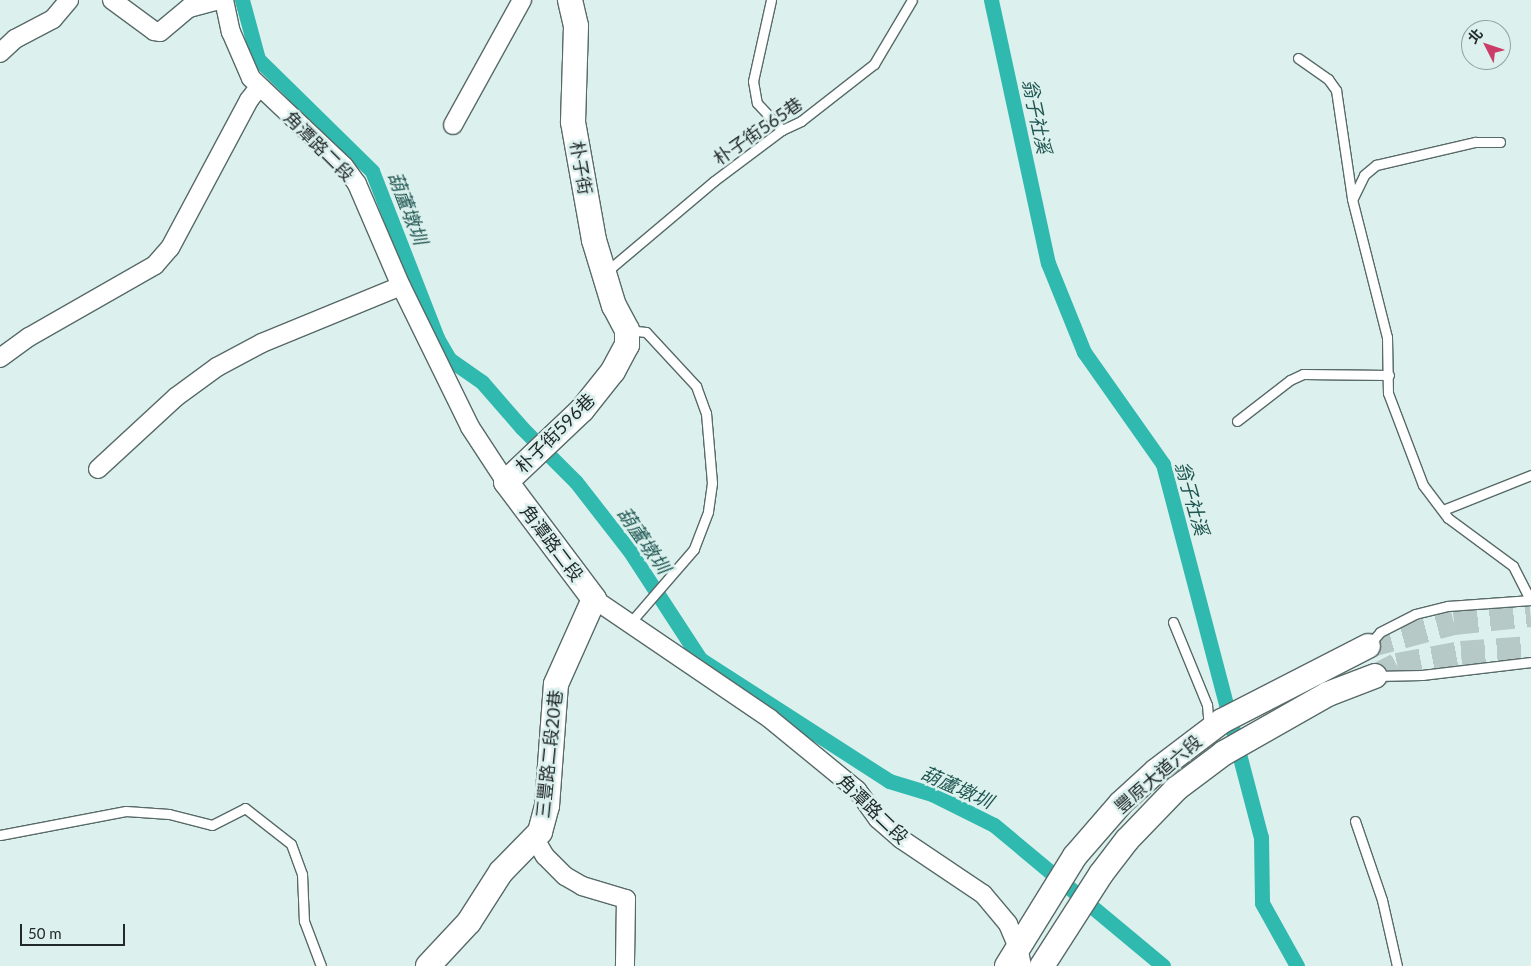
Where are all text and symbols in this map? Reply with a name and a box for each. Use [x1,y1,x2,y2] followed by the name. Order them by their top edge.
[1461,20,1511,70] north arrow
[1464,25,1486,46] text: 北
[1018,76,1056,156] water label: 翁子社溪
[709,93,807,169] street label: 朴子街565巷
[280,107,358,185] street label: 角潭路二段
[566,140,596,196] street label: 朴子街
[384,168,432,248] water label: 葫蘆墩圳
[511,389,599,477] street label: 朴子街596巷
[1171,458,1213,538] water label: 翁子社溪
[516,501,588,585] street label: 角潭路二段
[613,502,675,578] water label: 葫蘆墩圳
[532,689,566,819] street label: 三豐路二段20巷
[1110,730,1206,818] street label: 豐原大道六段
[918,761,996,813] water label: 葫蘆墩圳
[833,770,913,848] street label: 角潭路二段
[22,914,128,946] scale bar
[28,924,62,942] text: 50 m

